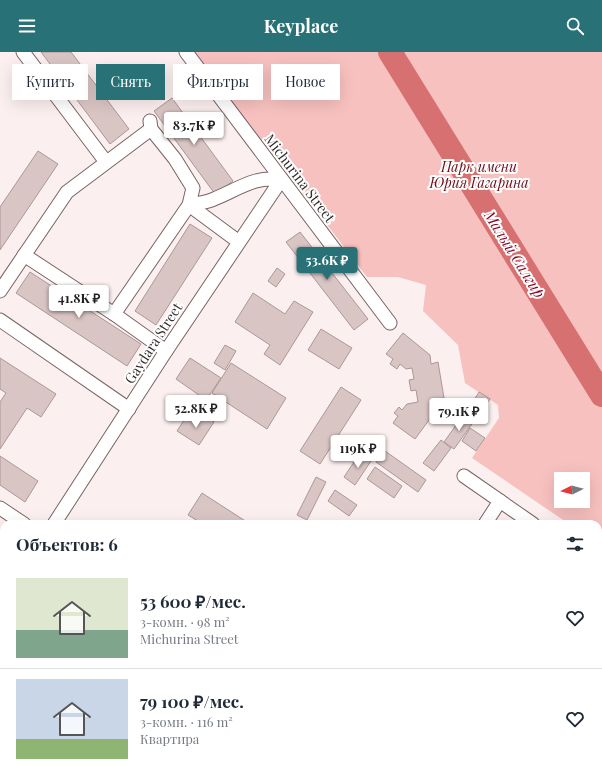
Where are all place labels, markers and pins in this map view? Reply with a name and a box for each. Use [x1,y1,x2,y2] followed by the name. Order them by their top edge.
[157,112,231,146] pin: 83.7K ₽
[290,247,364,281] pin: 53.6K ₽
[42,285,116,319] pin: 41.8K ₽
[159,395,233,429] pin: 52.8K ₽
[422,398,496,432] pin: 79.1K ₽
[325,435,391,469] pin: 119K ₽

